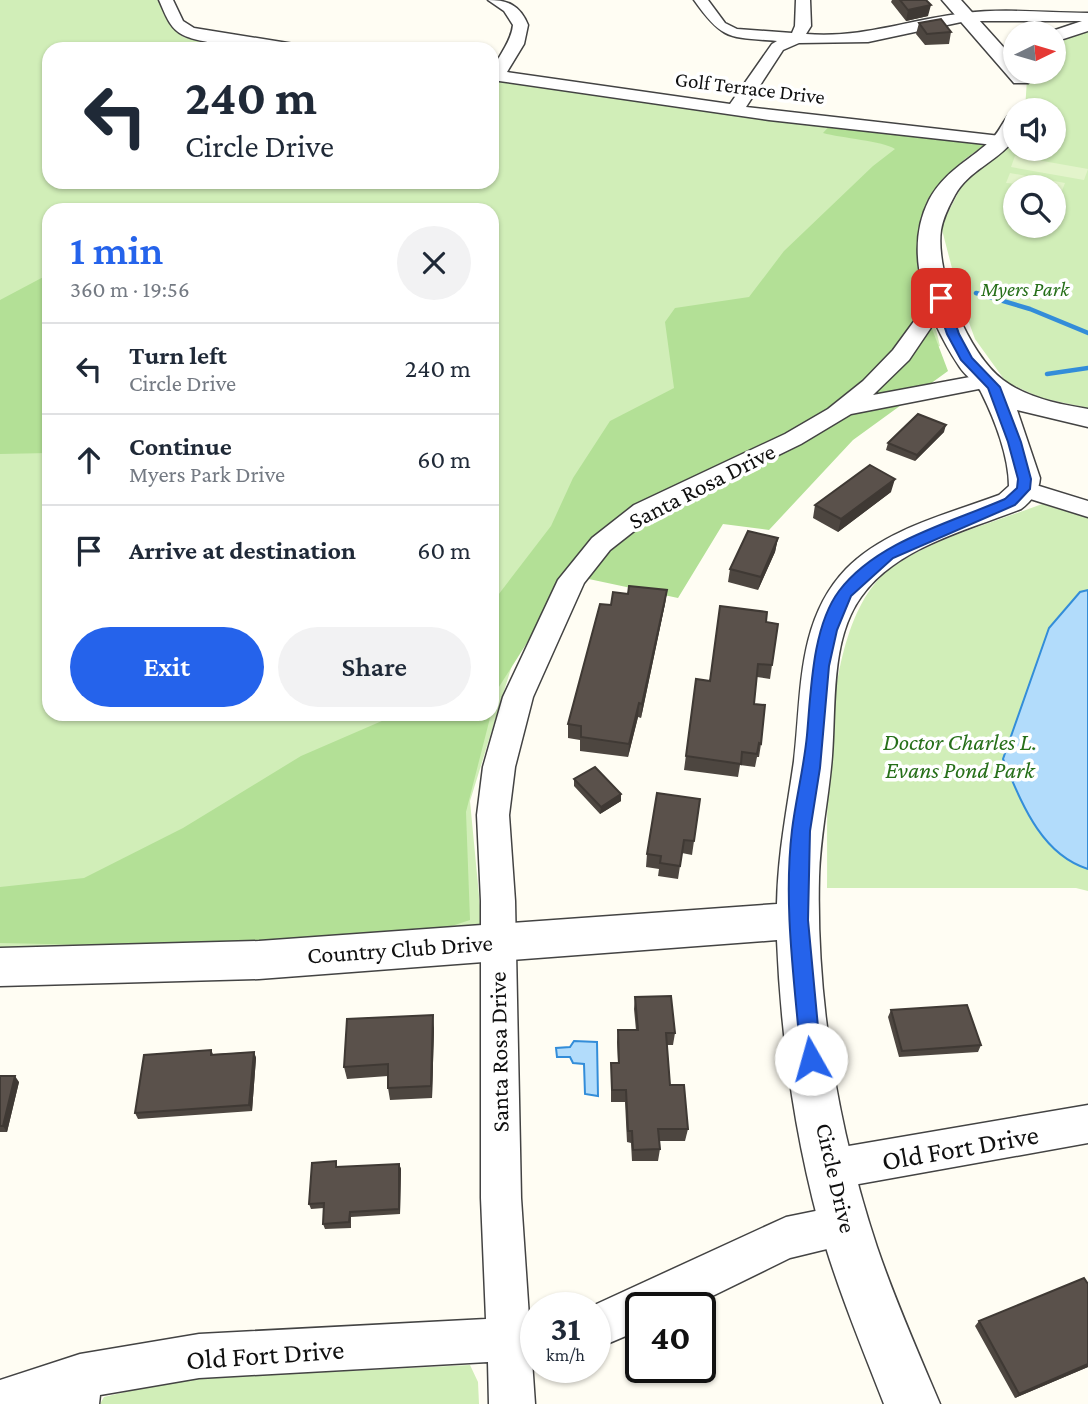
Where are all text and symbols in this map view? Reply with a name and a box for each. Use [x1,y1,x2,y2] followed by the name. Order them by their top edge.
[1003,21,1066,84] north arrow
[1003,21,1066,238] map controls
[674,67,826,109] street label: Golf Terrace Drive
[70,70,161,161] icon: left
[185,70,317,125] text: 240 m
[1003,98,1066,161] button: sound
[185,128,334,164] text: Circle Drive
[1003,175,1066,238] button: search
[70,226,163,273] text: 1 min
[397,226,471,300] button: close
[911,268,971,328] pin
[70,276,190,302] text: 360 m · 19:56
[980,277,1070,301] park label: Myers Park
[922,279,960,317] icon: arrive
[129,341,227,370] text: Turn left
[70,350,108,388] icon: left
[405,354,471,383] text: 240 m
[129,370,236,396] text: Circle Drive
[129,432,232,461] text: Continue
[624,437,780,534] street label: Santa Rosa Drive
[70,441,108,479] icon: ahead
[417,445,471,474] text: 60 m
[129,461,285,487] text: Myers Park Drive
[70,532,108,570] icon: arrive
[129,536,356,565] text: Arrive at destination
[417,536,471,565] text: 60 m
[70,627,264,707] button: Exit
[278,627,471,707] button: Share
[883,728,1037,783] park label: Doctor Charles L. Evans Pond Park
[306,929,494,968] street label: Country Club Drive
[484,971,513,1133] street label: Santa Rosa Drive
[774,1022,848,1096] position arrow
[879,1118,1041,1177] street label: Old Fort Drive
[811,1120,862,1235] street label: Circle Drive
[625,1292,716,1383] speed limit sign: 40
[550,1309,581,1348] text: 31
[185,1334,345,1375] street label: Old Fort Drive
[546,1345,585,1365] text: km/h

